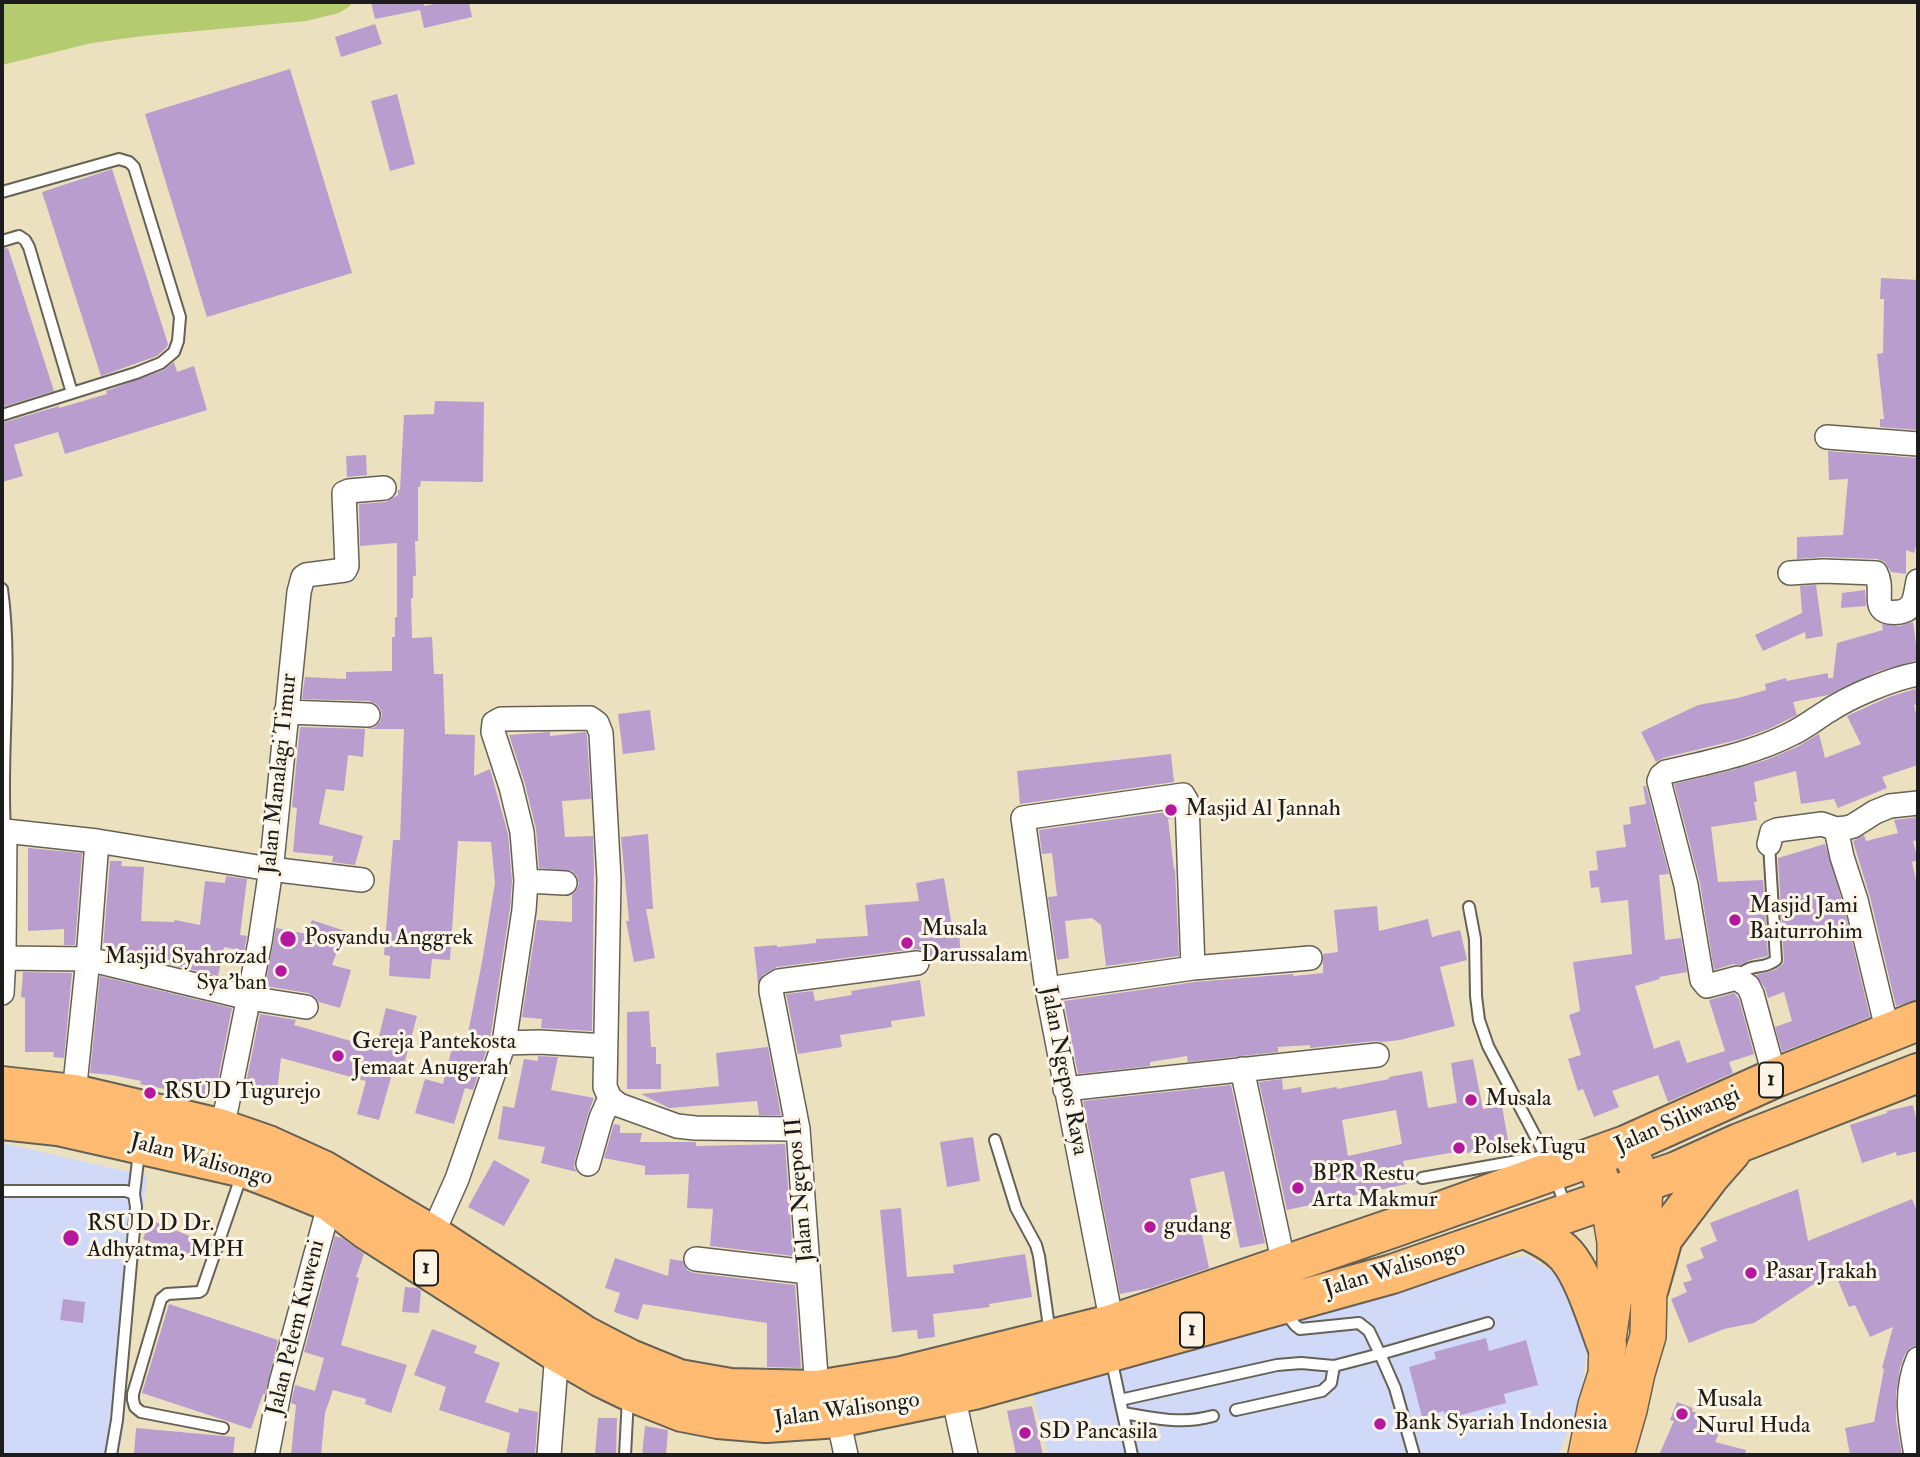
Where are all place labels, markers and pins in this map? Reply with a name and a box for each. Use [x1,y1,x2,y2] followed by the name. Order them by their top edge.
[1185,796,1341,824] place label: Masjid Al Jannah
[1163,802,1179,818] marker: Masjid Al Jannah
[1749,893,1863,947] place label: Masjid Jami Baiturrohim
[1727,912,1743,928] marker: Masjid Jami Baiturrohim
[921,916,1028,970] place label: Musala Darussalam
[304,925,473,953] place label: Posyandu Anggrek
[278,929,298,949] marker: Posyandu Anggrek
[899,935,915,951] marker: Musala Darussalam
[104,944,267,998] place label: Masjid Syahrozad Sya'ban
[273,963,289,979] marker: Masjid Syahrozad Sya'ban
[352,1029,516,1083] place label: Gereja Pantekosta Jemaat Anugerah
[330,1048,346,1064] marker: Gereja Pantekosta Jemaat Anugerah
[164,1079,321,1107] place label: RSUD Tugurejo
[142,1085,158,1101] marker: RSUD Tugurejo
[1485,1086,1551,1114] place label: Musala
[1463,1092,1479,1108] marker: Musala
[1473,1134,1586,1162] place label: Polsek Tugu
[1451,1140,1467,1156] marker: Polsek Tugu
[1312,1161,1438,1215] place label: BPR Restu Arta Makmur
[1290,1180,1306,1196] marker: BPR Restu Arta Makmur
[87,1211,244,1265] place label: RSUD D Dr. Adhyatma, MPH
[1164,1213,1231,1241] place label: gudang
[1142,1219,1158,1235] marker: gudang
[61,1228,81,1248] marker: RSUD D Dr. Adhyatma, MPH
[1765,1259,1877,1287] place label: Pasar Jrakah
[1743,1265,1759,1281] marker: Pasar Jrakah
[1696,1387,1810,1441] place label: Musala Nurul Huda
[1674,1406,1690,1422] marker: Musala Nurul Huda
[1394,1410,1608,1438] place label: Bank Syariah Indonesia
[1372,1416,1388,1432] marker: Bank Syariah Indonesia
[1039,1419,1158,1447] place label: SD Pancasila
[1017,1425,1033,1441] marker: SD Pancasila

